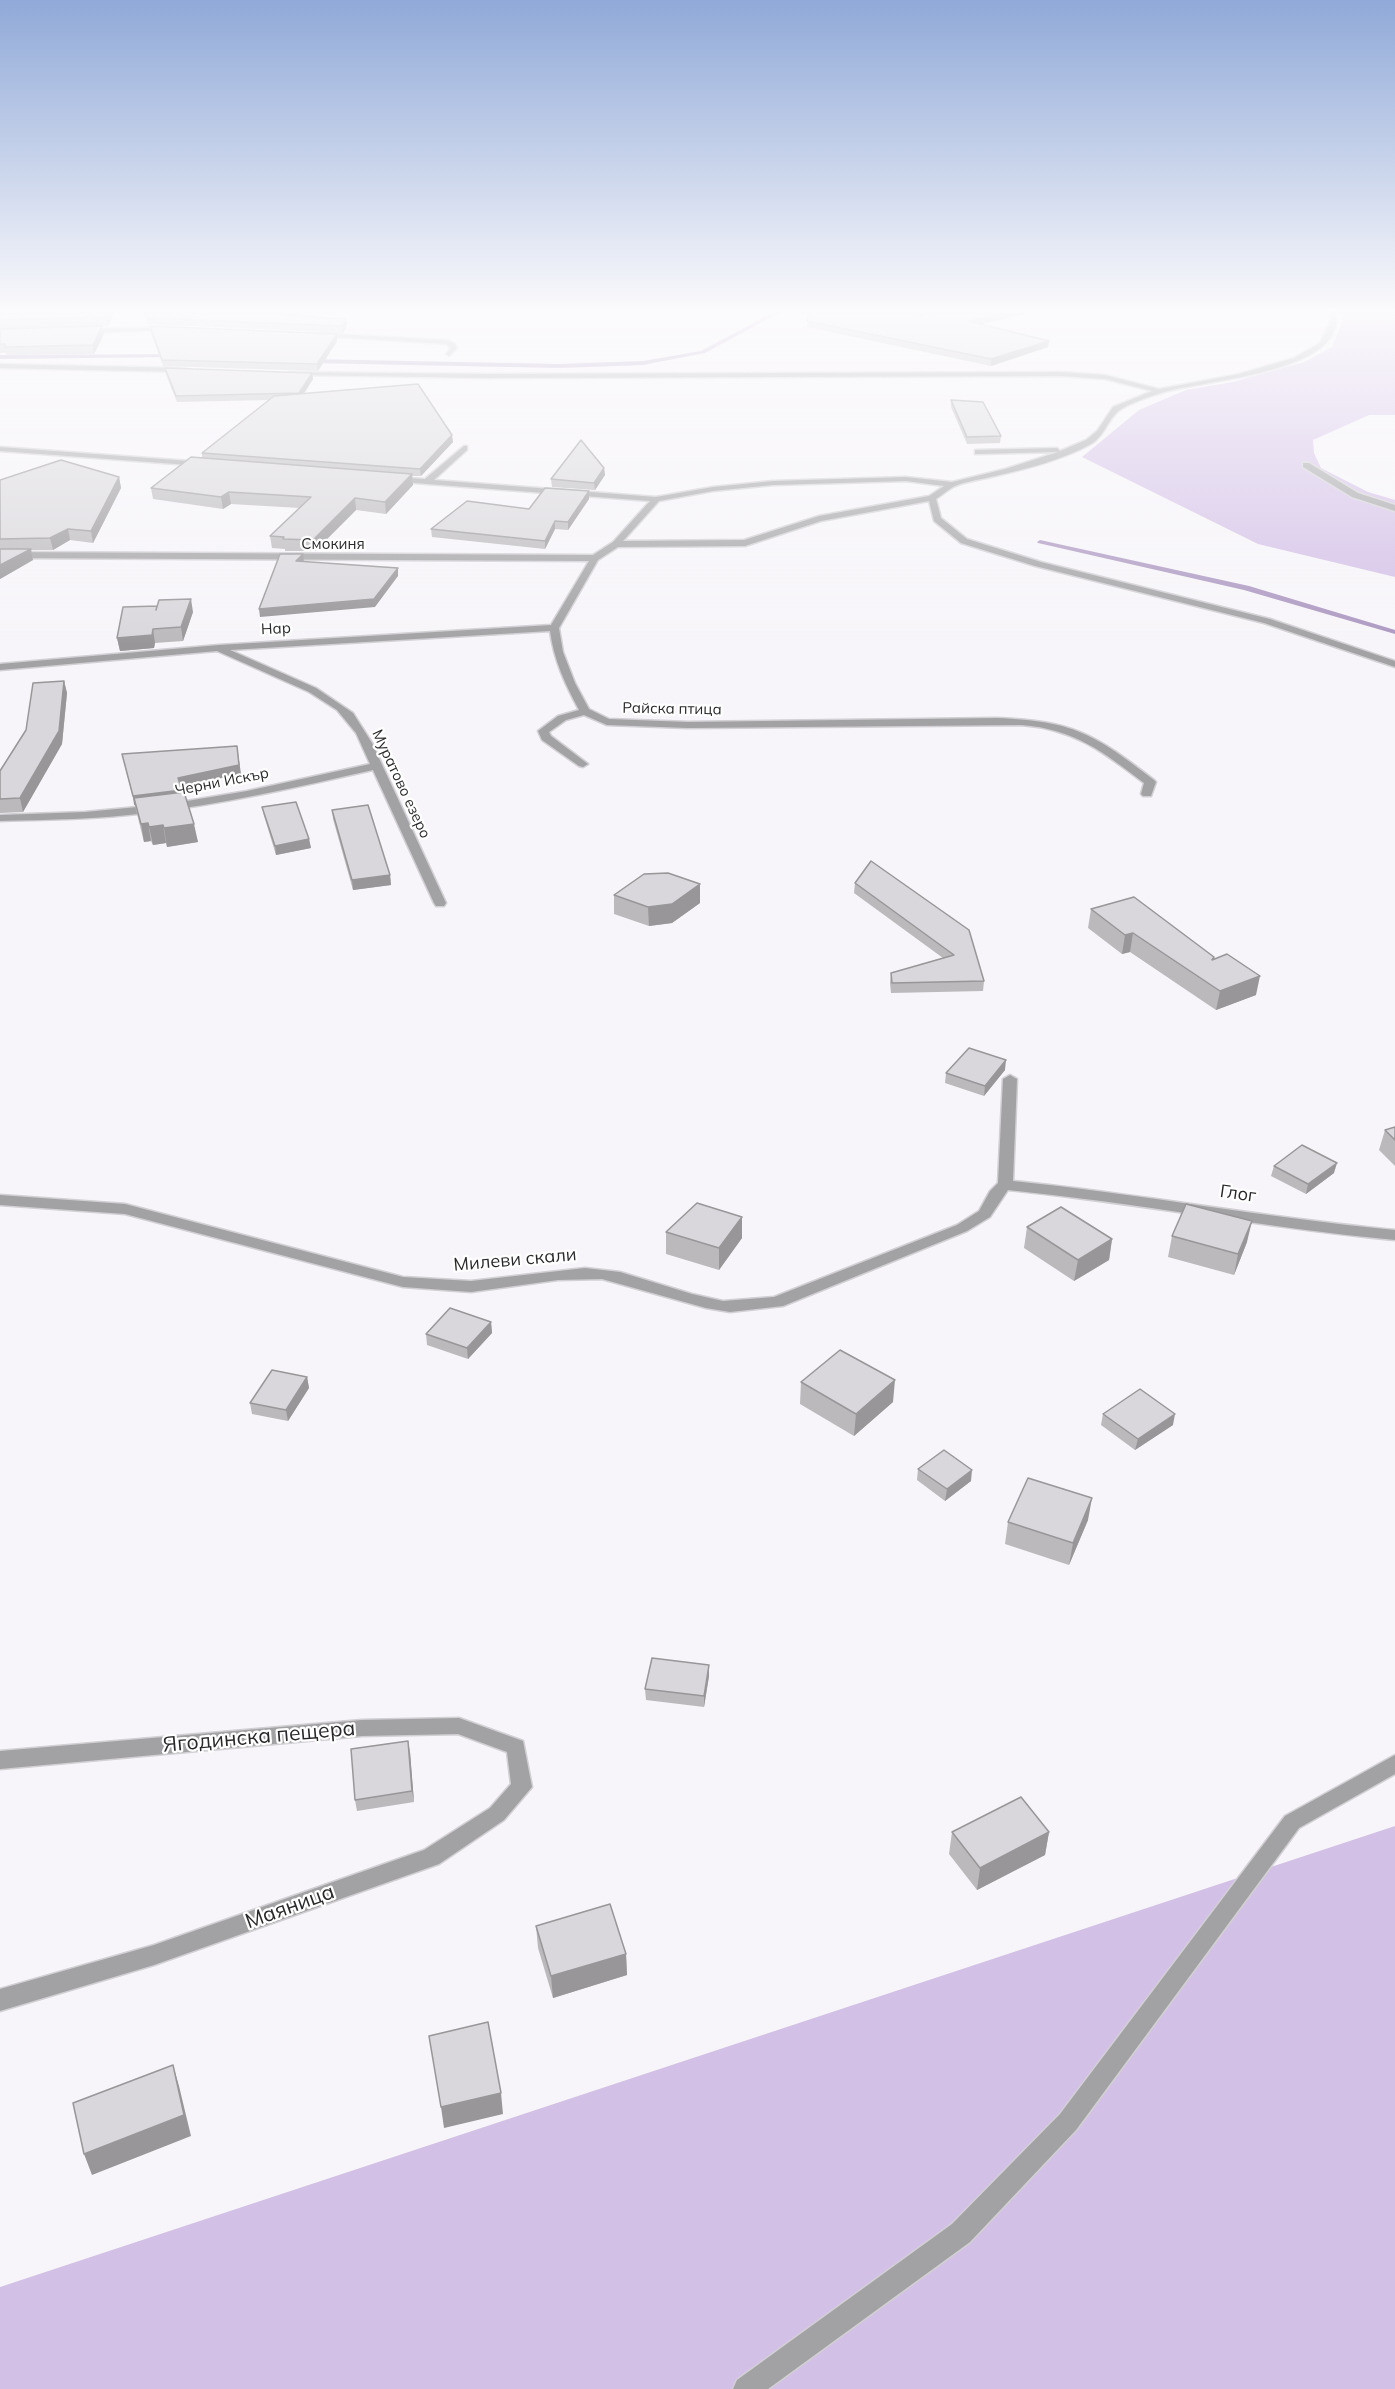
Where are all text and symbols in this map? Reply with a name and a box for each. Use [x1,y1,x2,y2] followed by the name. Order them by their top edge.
[301,535,365,553] street label: Смокиня
[261,619,291,639] street label: Нар
[622,699,722,719] street label: Райска птица
[368,727,434,841] street label: Муратово езеро
[174,764,270,800] street label: Черни Искър
[1218,1181,1258,1207] street label: Глог
[453,1244,577,1276] street label: Милеви скали
[162,1716,356,1758] street label: Ягодинска пещера
[242,1879,338,1935] street label: Маяница

